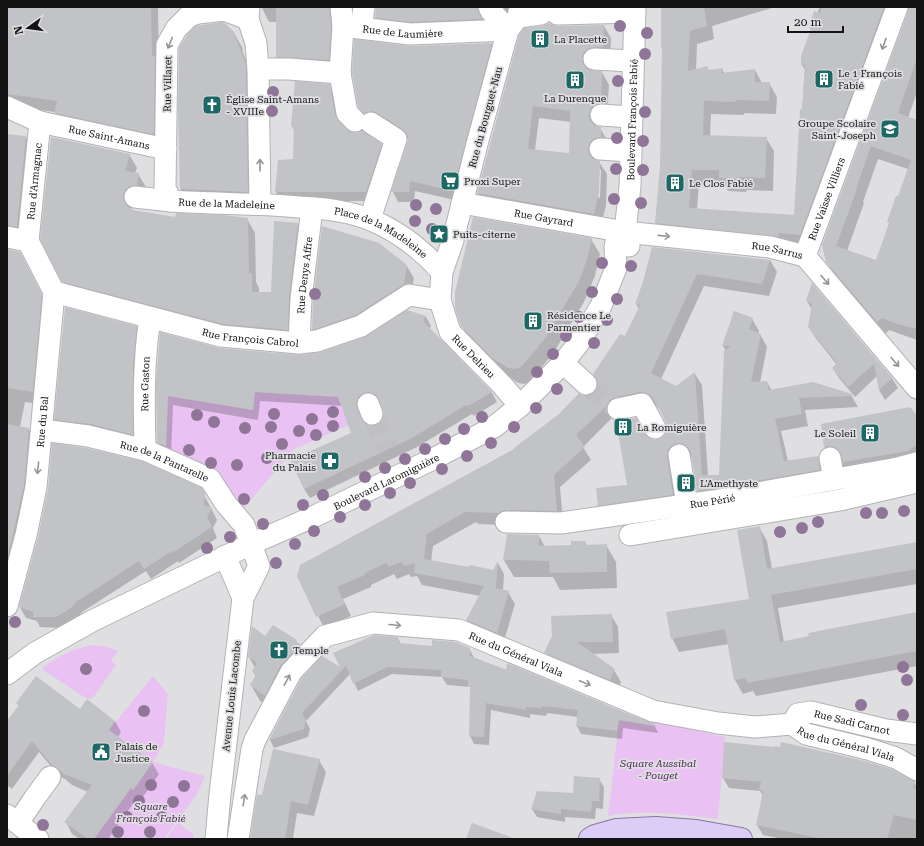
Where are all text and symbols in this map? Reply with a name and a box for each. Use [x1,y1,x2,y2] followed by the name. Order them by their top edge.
[8,8,48,48] north arrow
[788,8,843,34] scale bar
[794,15,821,29] text: 20 m
[362,23,444,40] street label: Rue de Laumière
[11,24,26,36] text: N
[529,28,551,50] building icon: La Placette
[554,34,608,45] place label: La Placette
[165,37,173,49] one-way arrow
[879,37,887,49] one-way arrow
[162,56,173,112] street label: Rue Villaret
[625,58,640,181] street label: Boulevard François Fabié
[467,65,504,169] street label: Rue du Bourguet-Nau
[813,68,835,90] building icon: Le 1 François Fabié
[838,68,902,91] place label: Le 1 François Fabié
[564,69,586,91] building icon: La Durenque
[544,93,607,104] place label: La Durenque
[201,94,223,116] church icon: Église Saint-Amans - XVIIIe
[226,94,319,117] place label: Église Saint-Amans - XVIIIe
[798,118,877,141] place label: Groupe Scolaire Saint-Joseph
[879,118,901,140] school or university icon: Groupe Scolaire Saint-Joseph
[67,123,151,151] street label: Rue Saint-Amans
[25,142,44,220] street label: Rue d'Armagnac
[806,156,847,242] street label: Rue Vaïsse Villiers
[256,159,264,172] one-way arrow
[439,170,461,192] supermarket icon: Proxi Super
[664,172,686,194] building icon: Le Clos Fabié
[464,176,521,187] place label: Proxi Super
[689,178,754,189] place label: Le Clos Fabié
[178,196,276,211] street label: Rue de la Madeleine
[333,205,430,261] street label: Place de la Madeleine
[513,207,575,229] street label: Rue Gayrard
[428,223,450,245] place icon: Puits-citerne
[453,229,516,240] place label: Puits-citerne
[657,232,670,240] one-way arrow
[295,236,315,314] street label: Rue Denys Affre
[751,240,804,261] street label: Rue Sarrus
[820,274,829,285] one-way arrow
[522,310,544,332] building icon: Résidence Le Parmentier
[547,310,611,333] place label: Résidence Le Parmentier
[201,326,299,349] street label: Rue François Cabrol
[450,333,498,381] street label: Rue Delrieu
[139,355,152,412] street label: Rue Gaston
[890,357,900,367] one-way arrow
[35,396,50,448] street label: Rue du Bal
[612,416,634,438] building icon: La Romiguière
[637,422,707,433] place label: La Romiguière
[859,422,881,444] building icon: Le Soleil
[814,428,856,439] place label: Le Soleil
[119,439,211,484] street label: Rue de la Pantarelle
[265,450,317,473] place label: Pharmacie du Palais
[319,450,341,472] pharmacy icon: Pharmacie du Palais
[332,452,442,512] street label: Boulevard Laromiguière
[34,461,42,474] one-way arrow
[675,472,697,494] building icon: L'Amethyste
[700,478,759,489] place label: L'Amethyste
[689,492,736,510] street label: Rue Périé
[388,622,401,629] one-way arrow
[467,630,565,679] street label: Rue du Général Viala
[220,639,243,752] street label: Avenue Louis Lacombe
[268,639,290,661] church icon: Temple
[293,645,329,656] place label: Temple
[284,674,291,686] one-way arrow
[578,680,590,687] one-way arrow
[813,708,891,736] street label: Rue Sadi Carnot
[795,724,896,763] street label: Rue du Général Viala
[90,741,112,763] public building icon: Palais de Justice
[115,741,158,764] place label: Palais de Justice
[619,758,696,781] park label: Square Aussibal - Pouget
[240,794,248,807] one-way arrow
[115,801,186,824] park label: Square François Fabié

